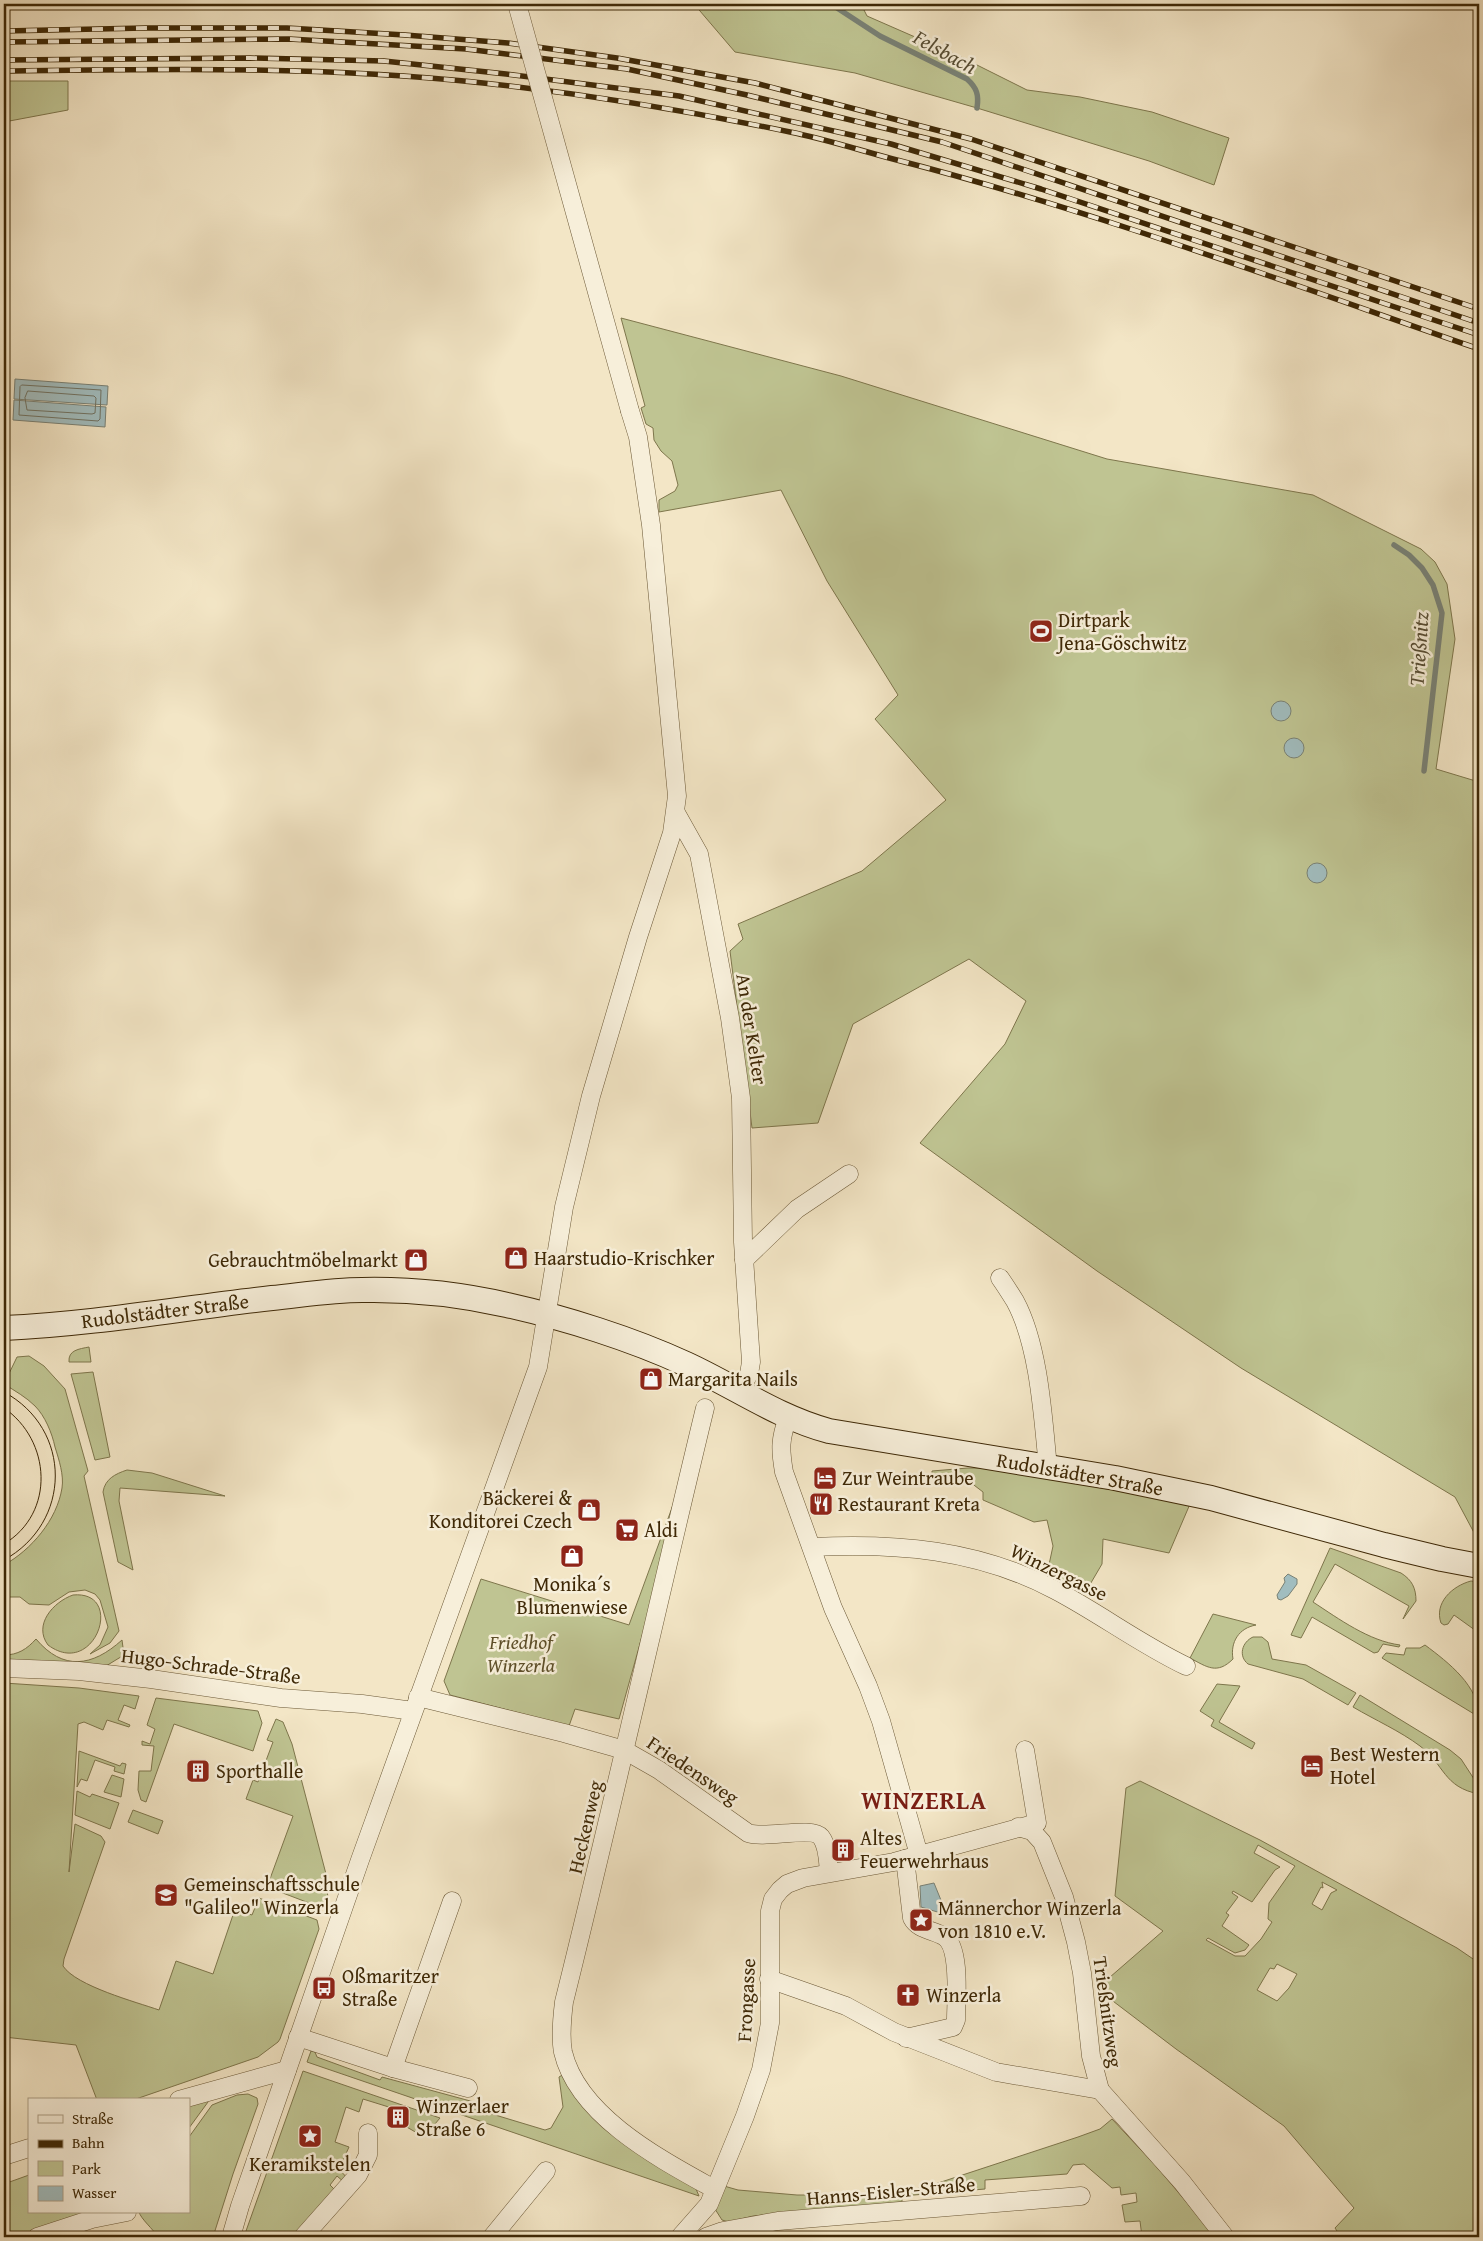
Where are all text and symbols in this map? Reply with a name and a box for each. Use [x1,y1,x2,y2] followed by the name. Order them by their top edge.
[907,21,983,82] water label: Felsbach
[1055,605,1187,657] place label: Dirtpark Jena-Göschwitz
[1400,611,1437,687] water label: Trießnitz
[1028,618,1054,644] sports icon: Dirtpark Jena-Göschwitz
[729,971,776,1087] street label: An der Kelter
[534,1243,714,1272] place label: Haarstudio-Krischker
[208,1245,398,1274] place label: Gebrauchtmöbelmarkt
[503,1245,529,1271] shop icon: Haarstudio-Krischker
[403,1247,429,1273] shop icon: Gebrauchtmöbelmarkt
[80,1286,250,1335] street label: Rudolstädter Straße
[668,1364,798,1393] place label: Margarita Nails
[638,1366,664,1392] shop icon: Margarita Nails
[995,1445,1166,1502] street label: Rudolstädter Straße
[842,1463,974,1492] place label: Zur Weintraube
[812,1465,838,1491] hotel icon: Zur Weintraube
[429,1483,572,1535] place label: Bäckerei & Konditorei Czech
[838,1489,981,1518] place label: Restaurant Kreta
[808,1491,834,1517] restaurant icon: Restaurant Kreta
[576,1497,602,1523] shop icon: Bäckerei & Konditorei Czech
[644,1515,678,1544] place label: Aldi
[614,1517,640,1543] supermarket icon: Aldi
[1006,1536,1113,1608] street label: Winzergasse
[559,1543,585,1569] shop icon: Monika´s Blumenwiese
[516,1569,628,1621] place label: Monika´s Blumenwiese
[487,1627,557,1679] park label: Friedhof Winzerla
[120,1640,302,1691] street label: Hugo-Schrade-Straße
[641,1728,745,1811] street label: Friedensweg
[1330,1739,1440,1791] place label: Best Western Hotel
[1299,1753,1325,1779] hotel icon: Best Western Hotel
[216,1756,303,1785] place label: Sporthalle
[185,1758,211,1784] building icon: Sporthalle
[560,1777,609,1876] street label: Heckenweg
[861,1782,987,1818] district label: WINZERLA
[860,1823,989,1875] place label: Altes Feuerwehrhaus
[830,1837,856,1863] building icon: Altes Feuerwehrhaus
[184,1869,360,1921] place label: Gemeinschaftsschule "Galileo" Winzerla
[153,1882,179,1908] school or university icon: Gemeinschaftsschule "Galileo" Winzerla
[938,1893,1122,1945] place label: Männerchor Winzerla von 1810 e.V.
[908,1907,934,1933] place icon: Männerchor Winzerla von 1810 e.V.
[1086,1954,1131,2069] street label: Trießnitzweg
[729,1957,762,2043] street label: Frongasse
[342,1961,439,2013] place label: Oßmaritzer Straße
[311,1975,337,2001] bus stop icon: Oßmaritzer Straße
[926,1980,1002,2009] place label: Winzerla
[895,1982,921,2008] church icon: Winzerla
[416,2091,509,2143] place label: Winzerlaer Straße 6
[28,2098,190,2214] legend
[385,2104,411,2130] building icon: Winzerlaer Straße 6
[72,2108,114,2129] text: Straße
[297,2123,323,2149] place icon: Keramikstelen
[72,2132,105,2153] text: Bahn
[249,2149,371,2178] place label: Keramikstelen
[72,2158,101,2179] text: Park
[805,2169,977,2212] street label: Hanns-Eisler-Straße
[72,2182,116,2203] text: Wasser

